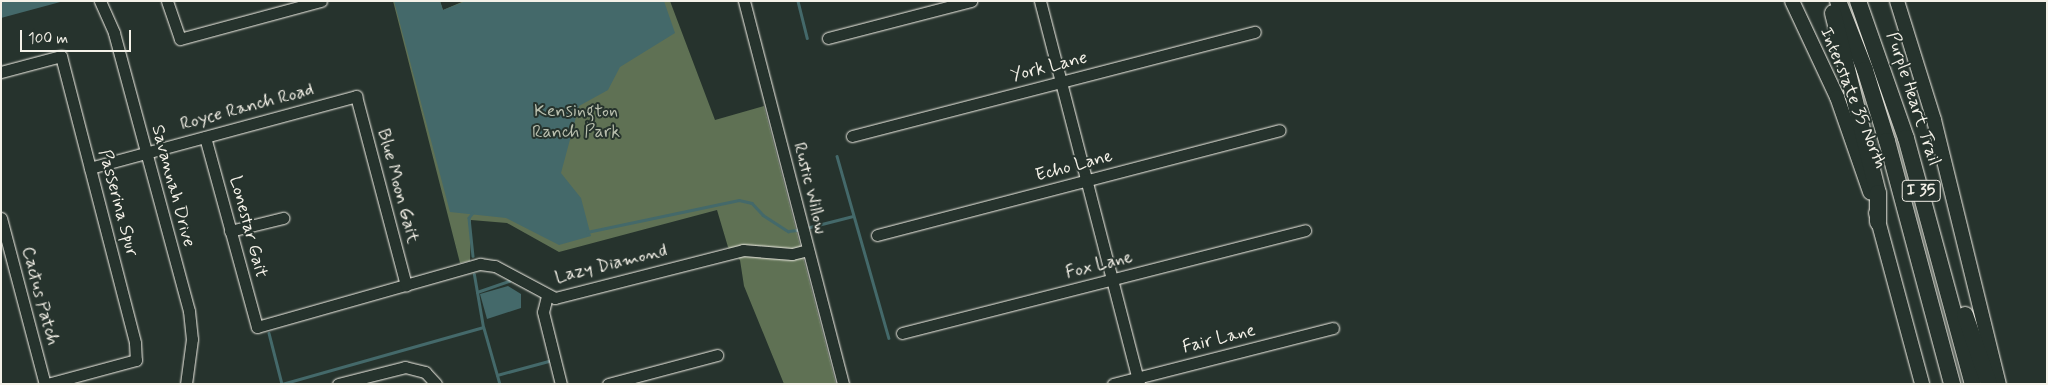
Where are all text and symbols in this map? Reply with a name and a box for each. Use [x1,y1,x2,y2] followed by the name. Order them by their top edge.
[22,20,134,52] scale bar
[1815,24,1891,172] street label: Interstate 35 North
[28,29,68,49] text: 100 m
[1882,32,1944,166] street label: Purple Heart Trail
[1008,47,1090,87] street label: York Lane
[179,79,315,135] street label: Royce Ranch Road
[532,101,620,144] park label: Kensington Ranch Park
[147,123,199,249] street label: Savannah Drive
[373,128,423,244] street label: Blue Moon Gait
[788,139,832,237] street label: Rustic Willow
[1033,145,1115,187] street label: Echo Lane
[93,146,143,260] street label: Passerina Spur
[224,175,272,279] street label: Lonestar Gait
[1901,178,1941,205] road number: I 35
[553,240,669,288] street label: Lazy Diamond
[17,245,63,347] street label: Cactus Patch
[1062,246,1136,284] street label: Fox Lane
[1181,320,1257,358] street label: Fair Lane

